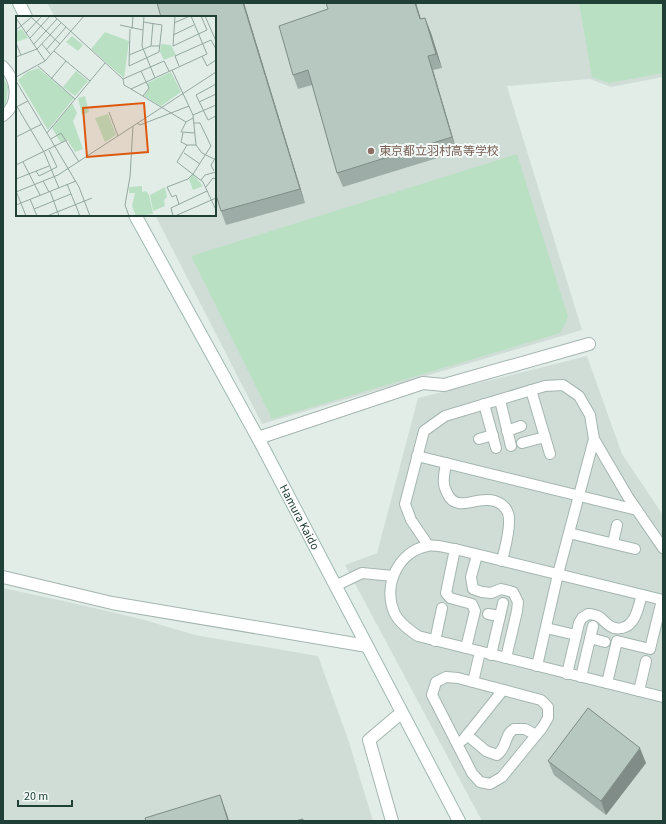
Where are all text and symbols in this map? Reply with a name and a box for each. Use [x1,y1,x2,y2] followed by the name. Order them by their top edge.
[16,16,216,216] inset map
[379,143,499,160] place label: 東京都立羽村高等学校
[366,146,376,156] marker: 東京都立羽村高等学校
[275,482,323,553] street label: Hamura Kaido
[18,782,72,808] scale bar
[24,788,48,805] text: 20 m

